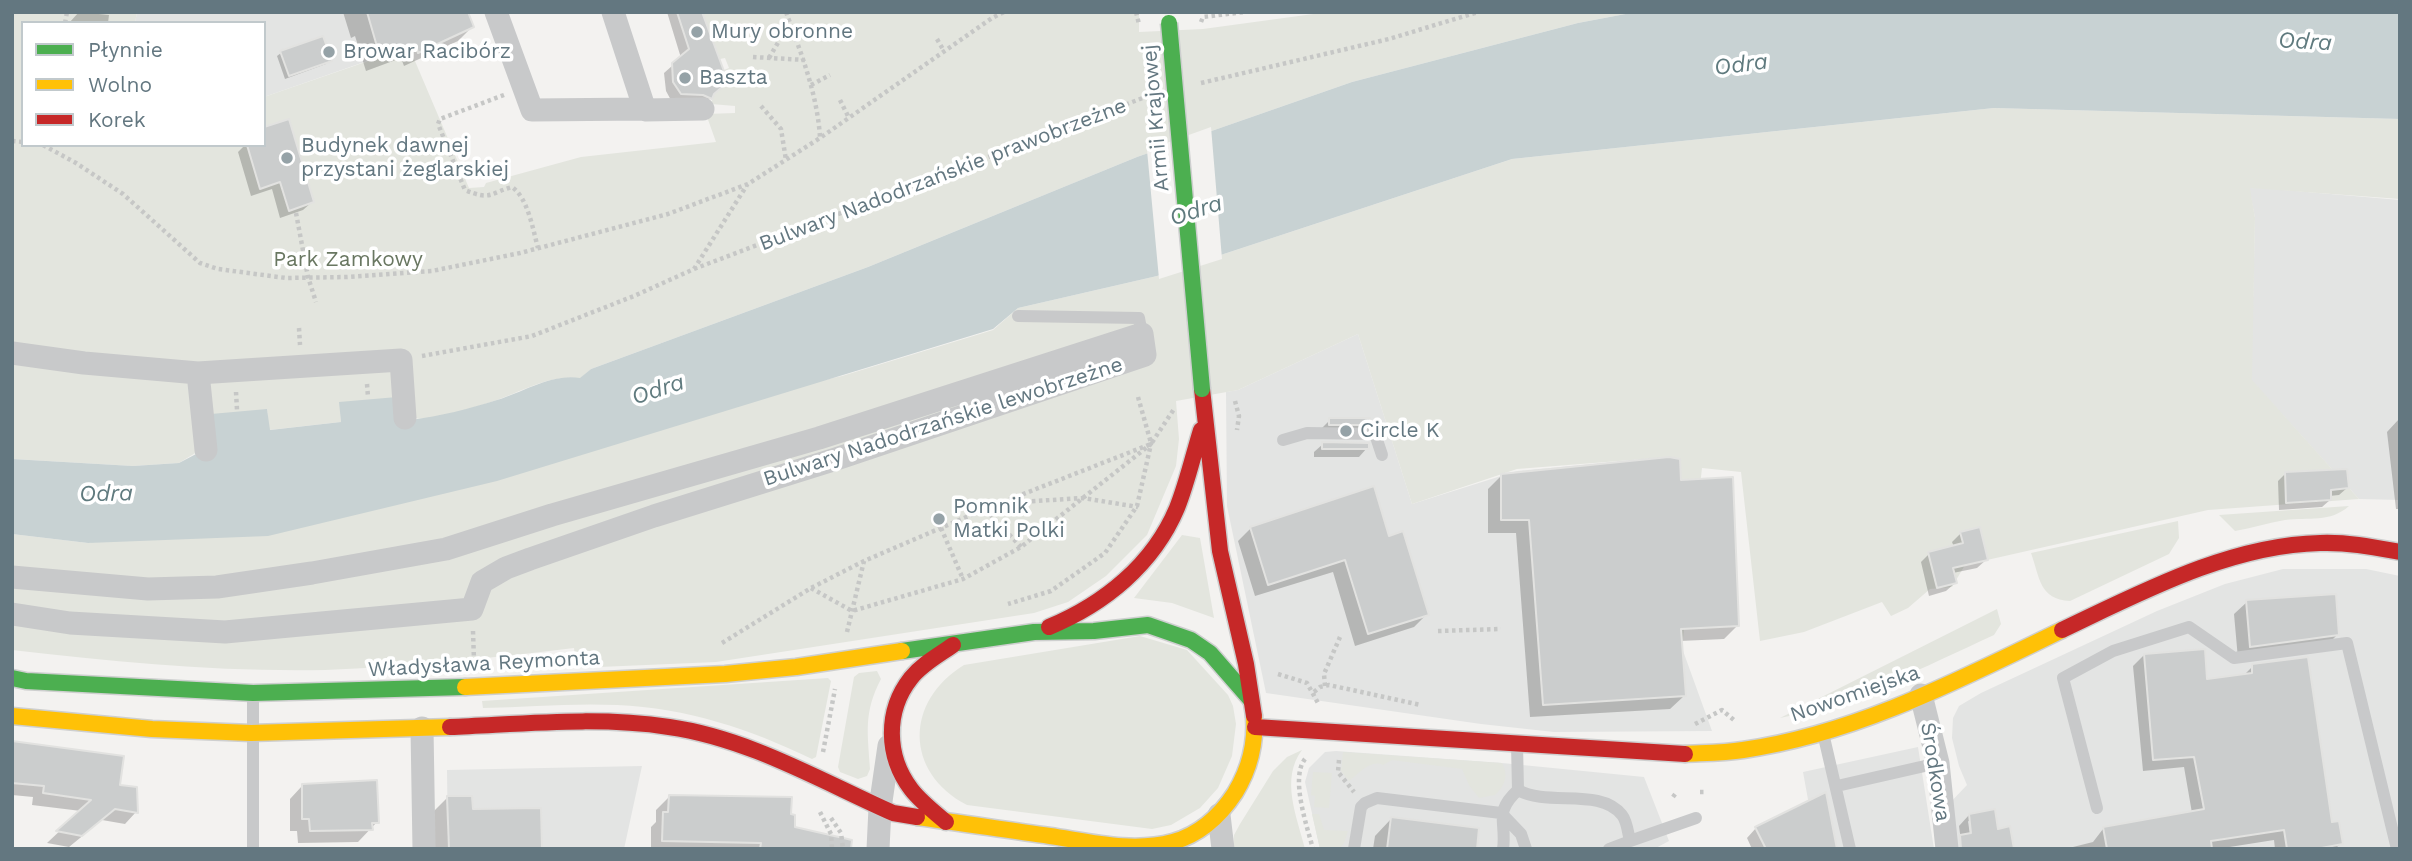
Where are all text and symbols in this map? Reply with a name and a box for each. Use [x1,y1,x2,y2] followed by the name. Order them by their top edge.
[711,19,853,45] place label: Mury obronne
[21,21,266,147] legend
[689,24,705,40] marker: Mury obronne
[2277,27,2333,57] water label: Odra
[88,37,163,62] text: Płynnie
[343,39,511,65] place label: Browar Racibórz
[1137,43,1175,193] street label: Armii Krajowej
[321,44,337,60] marker: Browar Racibórz
[1713,48,1769,82] water label: Odra
[699,65,768,91] place label: Baszta
[677,70,693,86] marker: Baszta
[88,72,152,97] text: Wolno
[756,93,1130,257] street label: Bulwary Nadodrzańskie prawobrzeżne
[88,107,146,132] text: Korek
[301,133,509,183] place label: Budynek dawnej przystani żeglarskiej
[279,150,295,166] marker: Budynek dawnej przystani żeglarskiej
[1166,190,1226,232] water label: Odra
[273,247,423,273] park label: Park Zamkowy
[760,352,1126,492] street label: Bulwary Nadodrzańskie lewobrzeżne
[628,369,688,411] water label: Odra
[1360,418,1439,444] place label: Circle K
[1338,423,1354,439] marker: Circle K
[79,480,133,508] water label: Odra
[953,494,1065,544] place label: Pomnik Matki Polki
[931,511,947,527] marker: Pomnik Matki Polki
[367,645,601,683] street label: Władysława Reymonta
[1787,660,1923,728] street label: Nowomiejska
[1915,720,1955,824] street label: Środkowa

